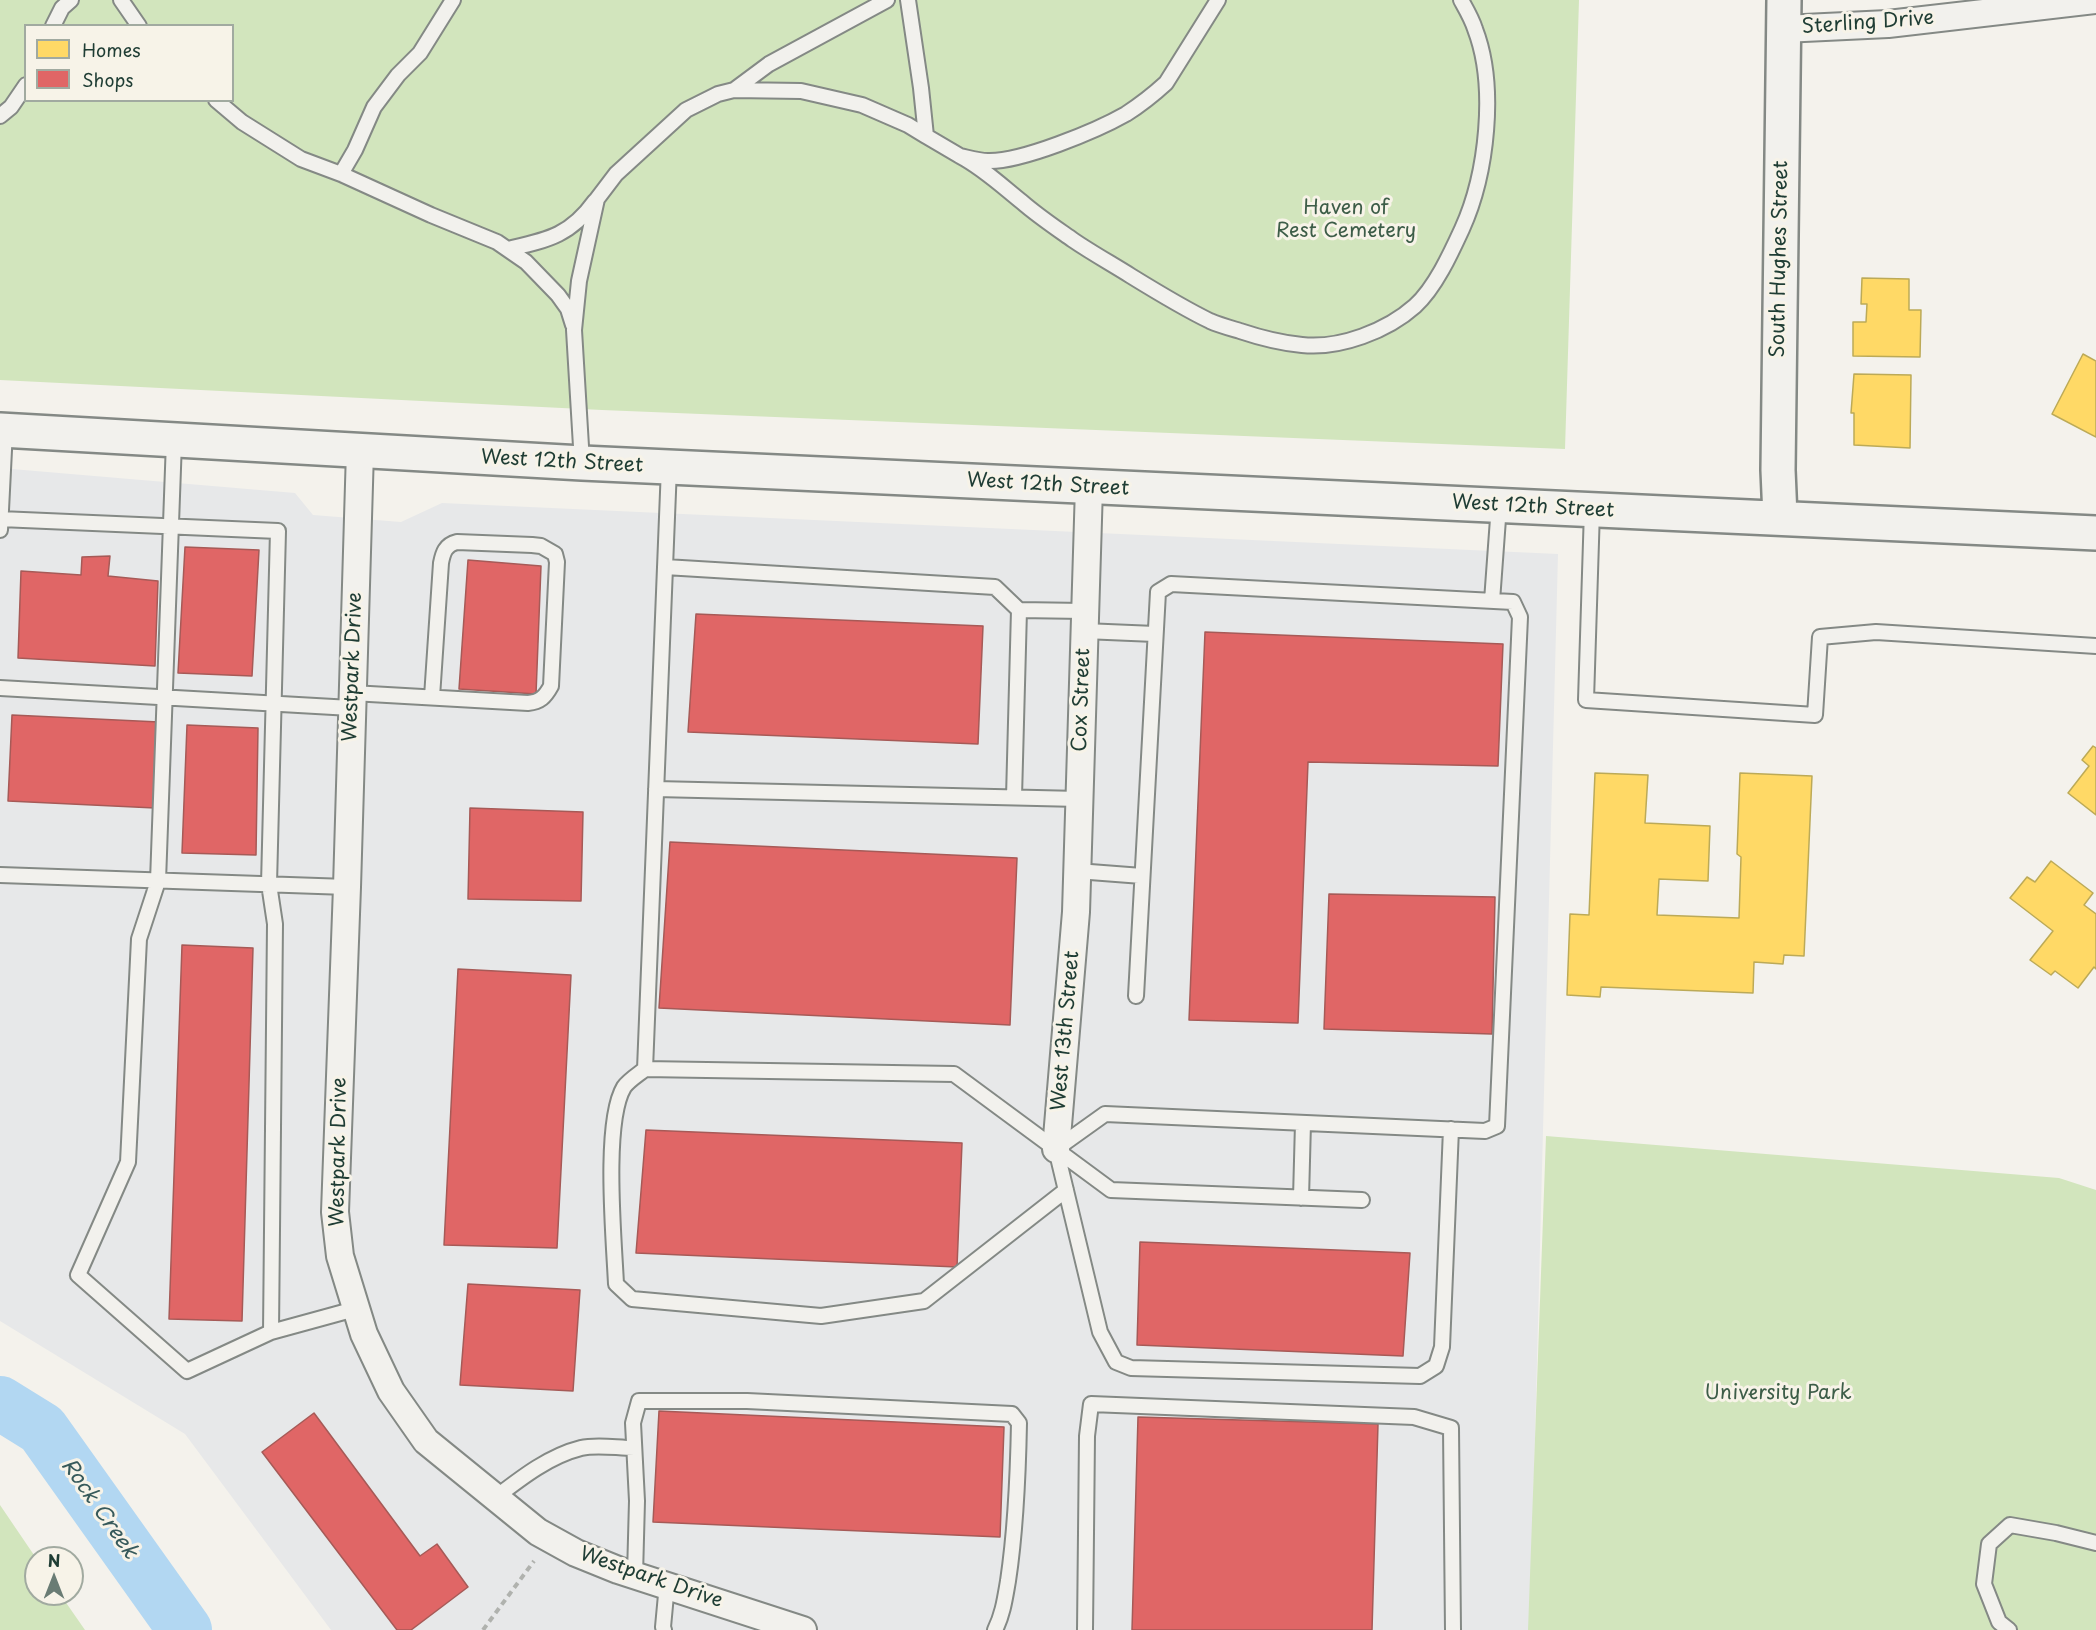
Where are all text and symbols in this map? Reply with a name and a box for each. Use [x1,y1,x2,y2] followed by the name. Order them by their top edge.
[1801,6,1935,40] street label: Sterling Drive
[24,24,234,102] legend
[82,36,140,63] text: Homes
[82,66,133,93] text: Shops
[1766,160,1794,358] street label: South Hughes Street
[1276,196,1416,243] park label: Haven of Rest Cemetery
[480,446,644,478] street label: West 12th Street
[966,469,1130,501] street label: West 12th Street
[1451,491,1615,523] street label: West 12th Street
[338,592,368,742] street label: Westpark Drive
[1068,648,1096,752] street label: Cox Street
[1047,950,1085,1112] street label: West 13th Street
[326,1077,352,1227] street label: Westpark Drive
[1704,1381,1852,1405] park label: University Park
[55,1454,143,1564] water label: Rock Creek
[576,1542,726,1614] street label: Westpark Drive
[24,1546,84,1606] north arrow
[48,1548,60,1572] text: N

